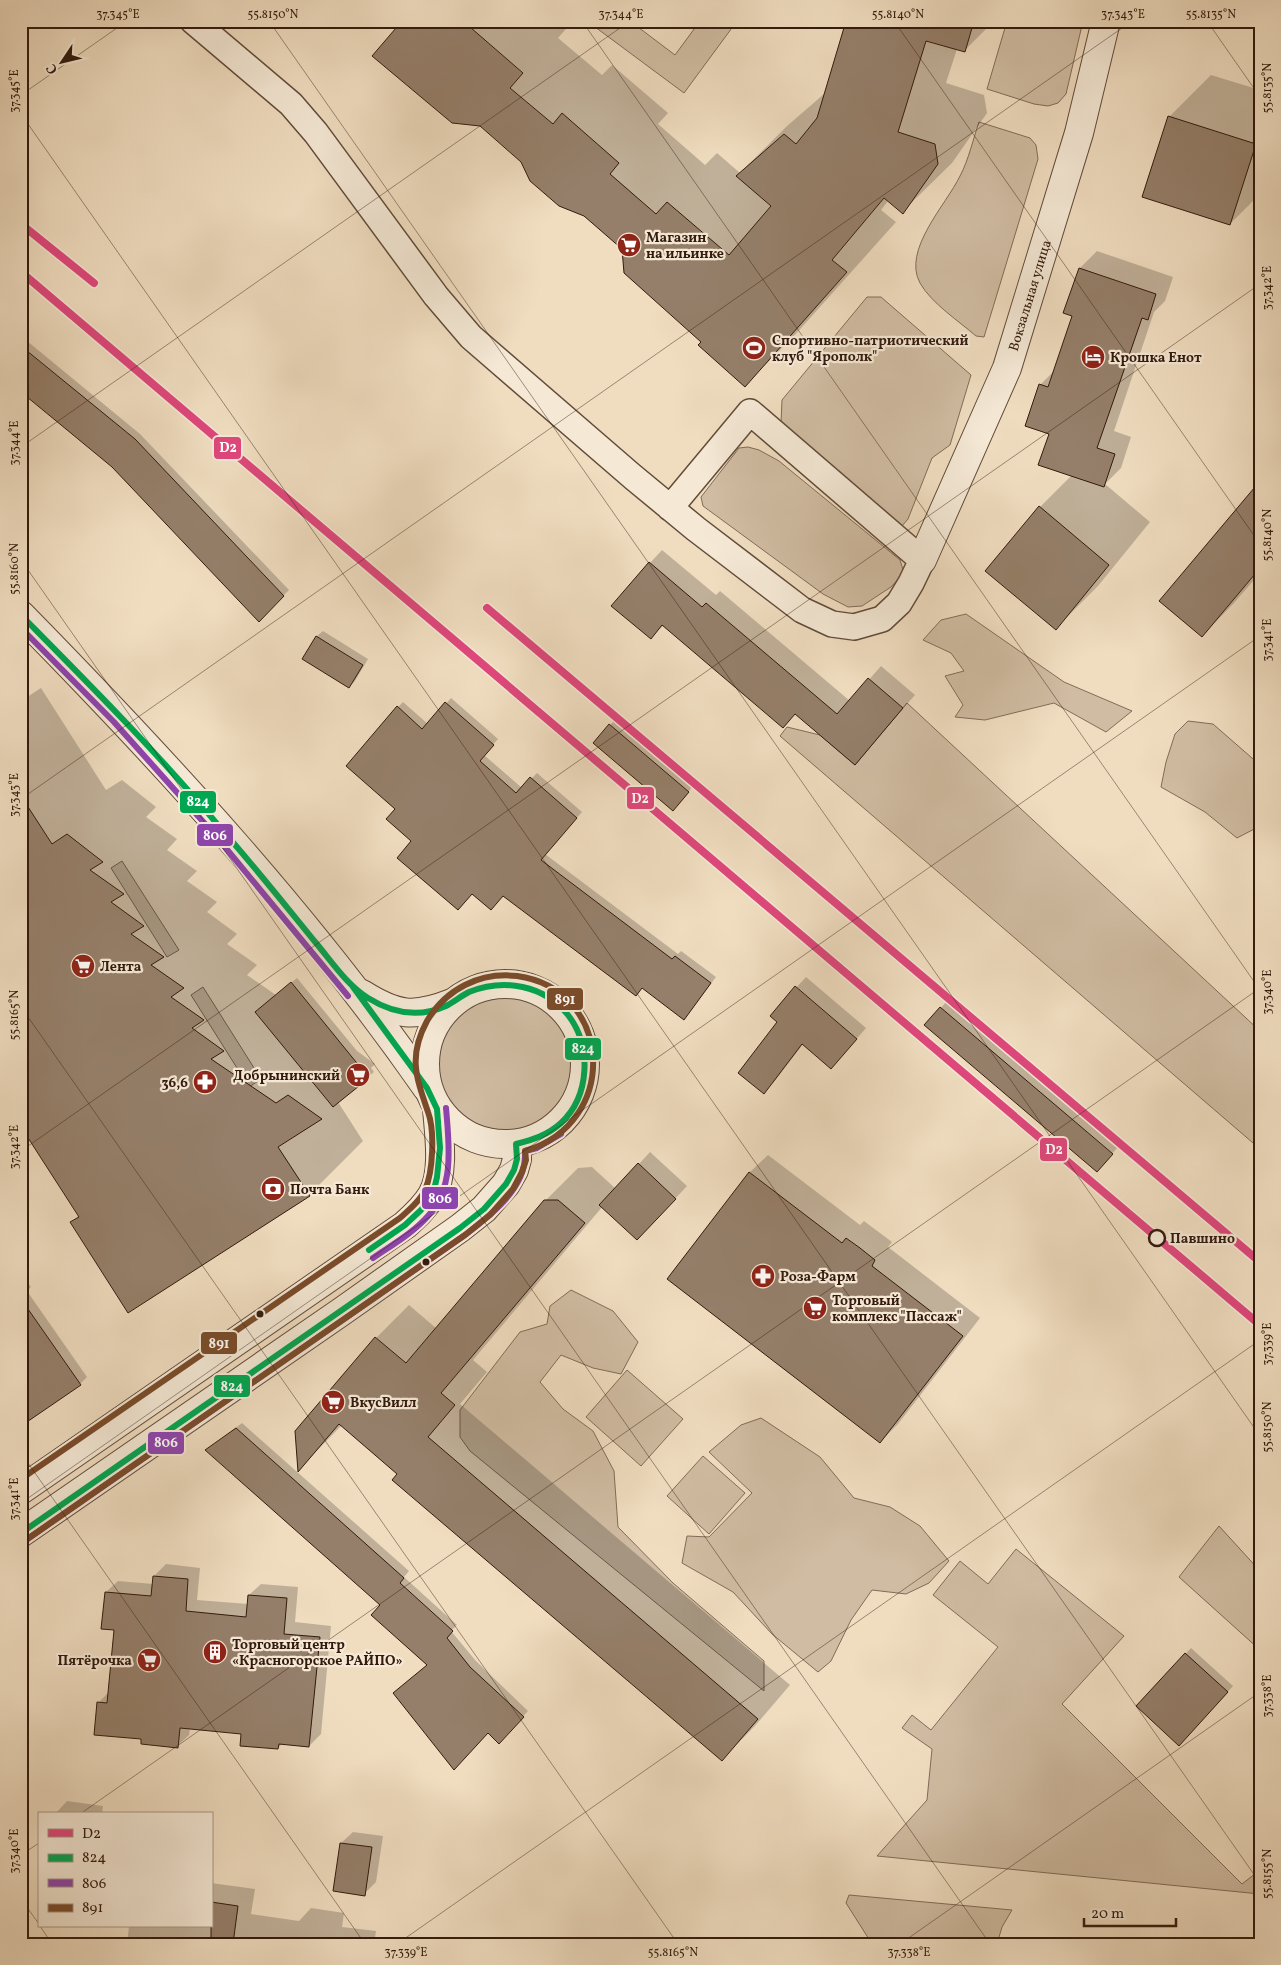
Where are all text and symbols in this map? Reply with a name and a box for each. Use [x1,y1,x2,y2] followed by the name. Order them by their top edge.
[96,7,140,23] text: 37.345°E
[247,7,299,23] text: 55.8150°N
[599,7,643,23] text: 37.344°E
[872,7,924,23] text: 55.8140°N
[1101,7,1145,23] text: 37.343°E
[1186,7,1236,23] text: 55.8135°N
[38,38,88,88] north arrow
[42,59,63,78] text: С
[1260,63,1276,113] text: 55.8135°N
[7,69,23,113] text: 37.345°E
[646,229,724,264] place label: Магазин на ильинке
[616,232,642,258] supermarket icon: Магазин на ильинке
[1005,238,1057,354] street label: Вокзальная улица
[1260,266,1276,310] text: 37.342°E
[772,332,969,367] place label: Спортивно-патриотический клуб "Ярополк"
[741,335,767,361] sports icon: Спортивно-патриотический клуб "Ярополк"
[1080,344,1106,370] hotel icon: Крошка Енот
[1110,349,1202,368] place label: Крошка Енот
[7,421,23,465] text: 37.344°E
[213,436,242,460] line badge: D2
[219,439,237,458] text: D2
[1260,509,1276,561] text: 55.8140°N
[7,543,23,595] text: 55.8160°N
[1260,619,1276,661] text: 37.341°E
[7,773,23,817] text: 37.343°E
[626,786,655,810] line badge: D2
[179,790,217,814] line badge: 824
[631,790,649,809] text: D2
[186,793,210,812] text: 824
[196,823,234,847] line badge: 806
[203,827,227,846] text: 806
[70,953,96,979] supermarket icon: Лента
[100,958,142,977] place label: Лента
[1260,970,1276,1014] text: 37.340°E
[546,987,584,1011] line badge: 891
[7,990,23,1040] text: 55.8165°N
[555,991,576,1010] text: 891
[564,1037,602,1061] line badge: 824
[571,1040,595,1059] text: 824
[345,1062,371,1088] supermarket icon: Добрынинский
[233,1067,340,1086] place label: Добрынинский
[192,1069,218,1095] pharmacy icon: 36,6
[161,1074,188,1093] place label: 36,6
[7,1125,23,1169] text: 37.342°E
[1039,1137,1068,1162] line badge: D2
[1045,1141,1063,1160] text: D2
[260,1176,286,1202] bank icon: Почта Банк
[290,1181,370,1200] place label: Почта Банк
[421,1186,459,1210] line badge: 806
[428,1190,452,1209] text: 806
[1148,1229,1166,1247] marker: Павшино
[1170,1230,1235,1249] place label: Павшино
[421,1257,431,1267] unlabelled marker
[750,1263,776,1289] pharmacy icon: Роза-Фарм
[780,1268,856,1287] place label: Роза-Фарм
[832,1292,962,1327] place label: Торговый комплекс "Пассаж"
[802,1295,828,1321] supermarket icon: Торговый комплекс "Пассаж"
[255,1309,265,1319] unlabelled marker
[1260,1323,1276,1365] text: 37.339°E
[200,1331,238,1355] line badge: 891
[209,1335,230,1354] text: 891
[213,1374,251,1398] line badge: 824
[220,1378,244,1397] text: 824
[320,1389,346,1415] supermarket icon: ВкусВилл
[350,1394,416,1413] place label: ВкусВилл
[1260,1401,1276,1453] text: 55.8150°N
[147,1431,185,1455] line badge: 806
[154,1434,178,1453] text: 806
[7,1478,23,1520] text: 37.341°E
[232,1636,403,1671] place label: Торговый центр «Красногорское РАЙПО»
[202,1639,228,1665] building icon: Торговый центр «Красногорское РАЙПО»
[136,1647,162,1673] supermarket icon: Пятёрочка
[57,1652,132,1671] place label: Пятёрочка
[1260,1674,1276,1718] text: 37.338°E
[38,1812,212,1928] legend
[82,1824,101,1845] text: D2
[7,1829,23,1873] text: 37.340°E
[82,1848,106,1869] text: 824
[1260,1849,1276,1899] text: 55.8155°N
[82,1874,106,1895] text: 806
[1084,1895,1176,1927] scale bar
[82,1898,103,1919] text: 891
[1091,1904,1124,1925] text: 20 m
[385,1945,427,1961] text: 37.339°E
[648,1945,698,1961] text: 55.8165°N
[887,1945,931,1961] text: 37.338°E

